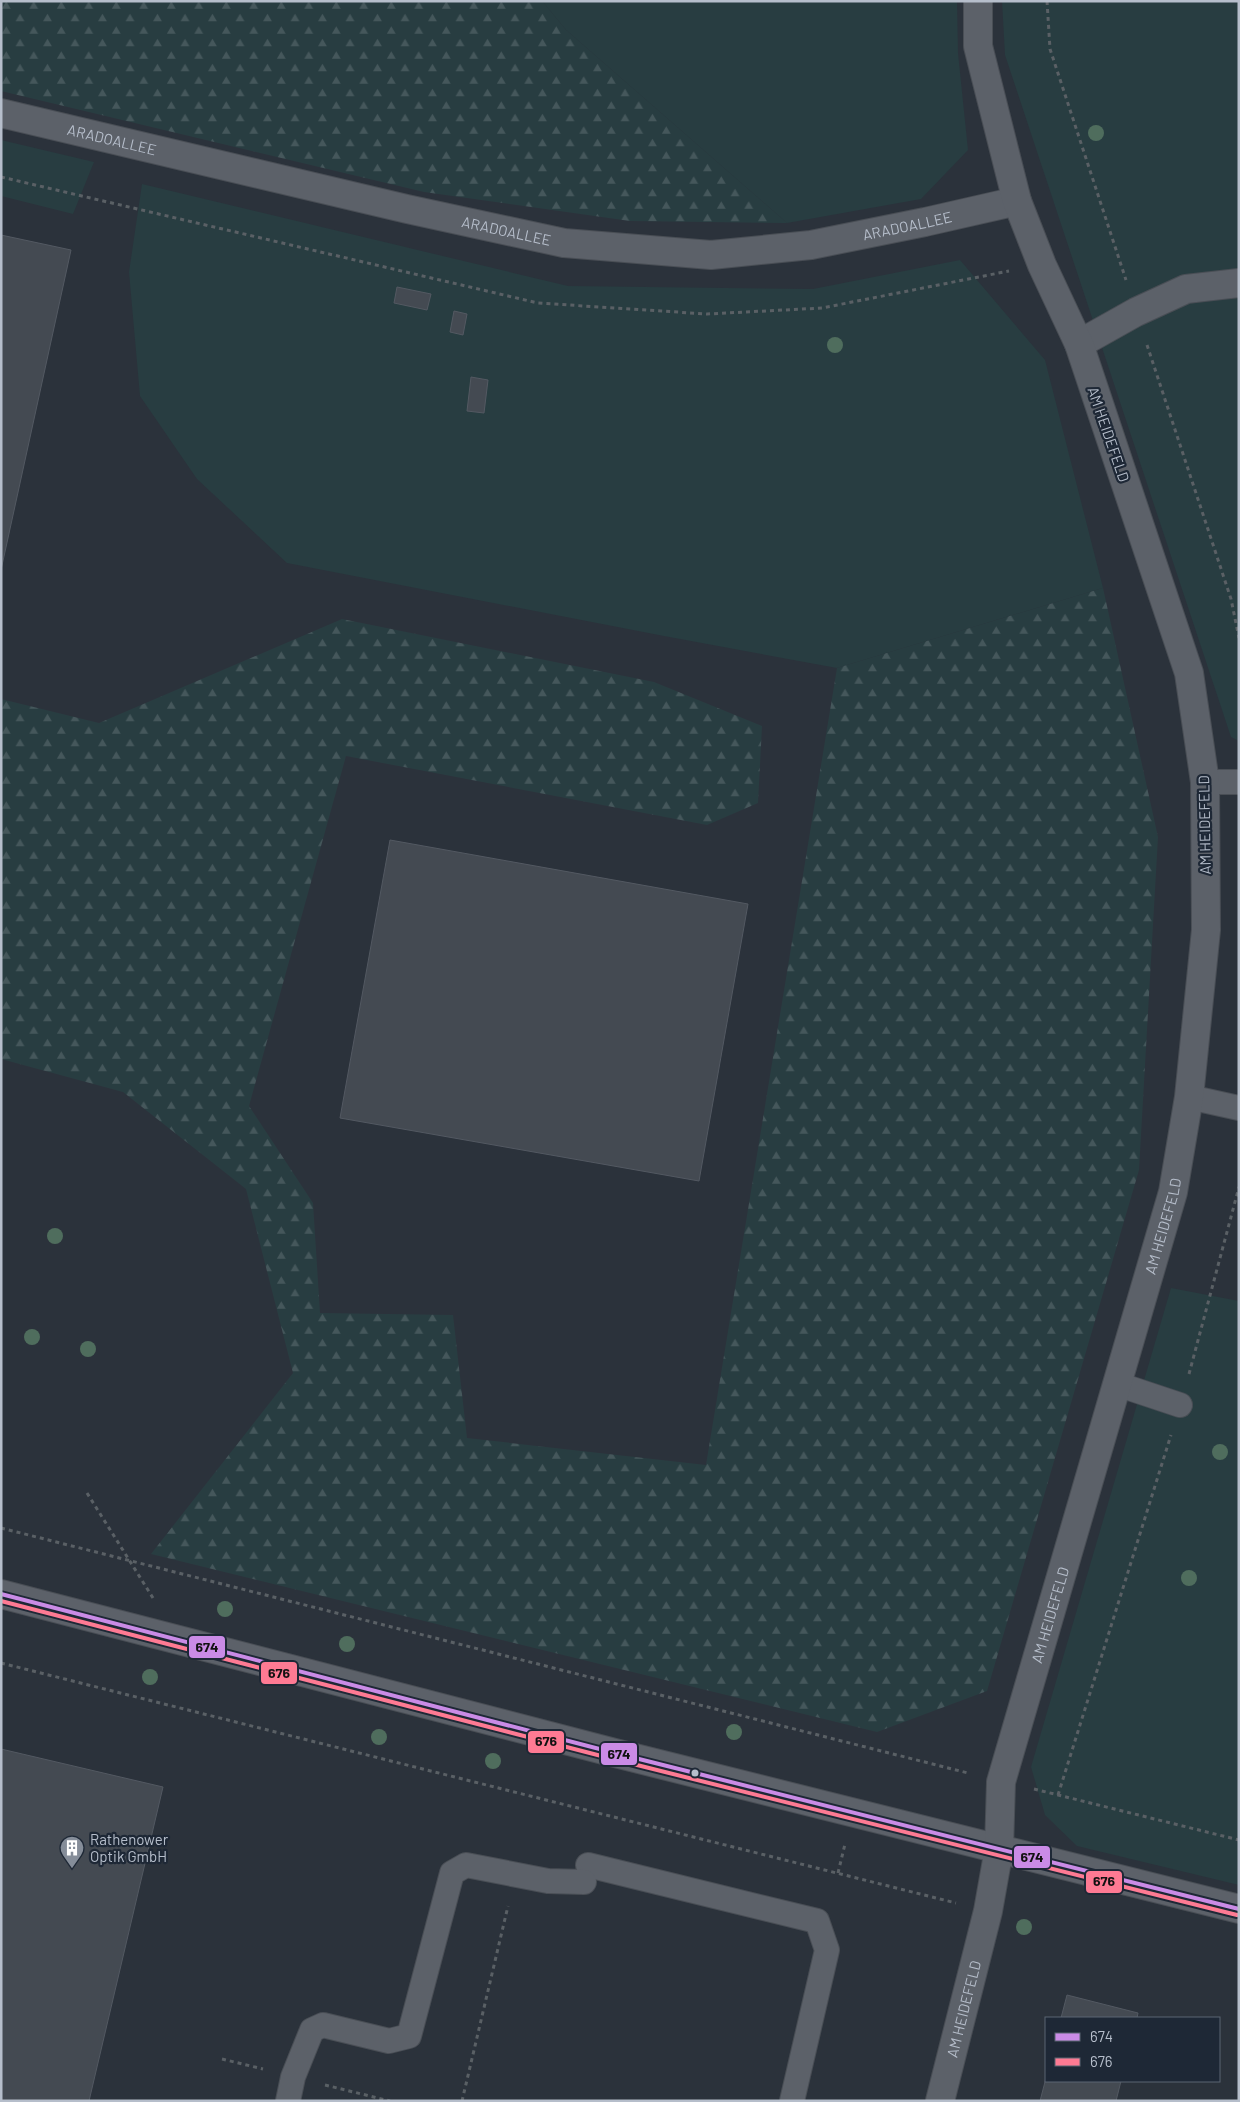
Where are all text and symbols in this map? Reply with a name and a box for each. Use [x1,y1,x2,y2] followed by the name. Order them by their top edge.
[66,120,158,158] street label: ARADOALLEE
[861,207,954,243] street label: ARADOALLEE
[460,212,553,249] street label: ARADOALLEE
[1084,384,1134,484] street label: AM HEIDEFELD
[1194,775,1214,875] street label: AM HEIDEFELD
[1141,1177,1184,1276] street label: AM HEIDEFELD
[1027,1565,1072,1665] street label: AM HEIDEFELD
[188,1635,226,1659] line badge: 674
[196,1638,218,1655] text: 674
[260,1661,298,1685] line badge: 676
[268,1664,290,1681] text: 676
[527,1730,565,1754] line badge: 676
[535,1732,557,1749] text: 676
[600,1742,638,1766] line badge: 674
[608,1745,630,1762] text: 674
[690,1768,700,1778] unlabelled marker
[90,1830,169,1865] place label: Rathenower Optik GmbH
[59,1835,85,1869] building icon: Rathenower Optik GmbH
[1013,1845,1051,1869] line badge: 674
[1021,1848,1043,1865] text: 674
[1085,1870,1123,1894] line badge: 676
[1093,1872,1115,1889] text: 676
[942,1958,984,2059] street label: AM HEIDEFELD
[1045,2017,1220,2082] legend
[1090,2027,1113,2045] text: 674
[1090,2052,1113,2070] text: 676

